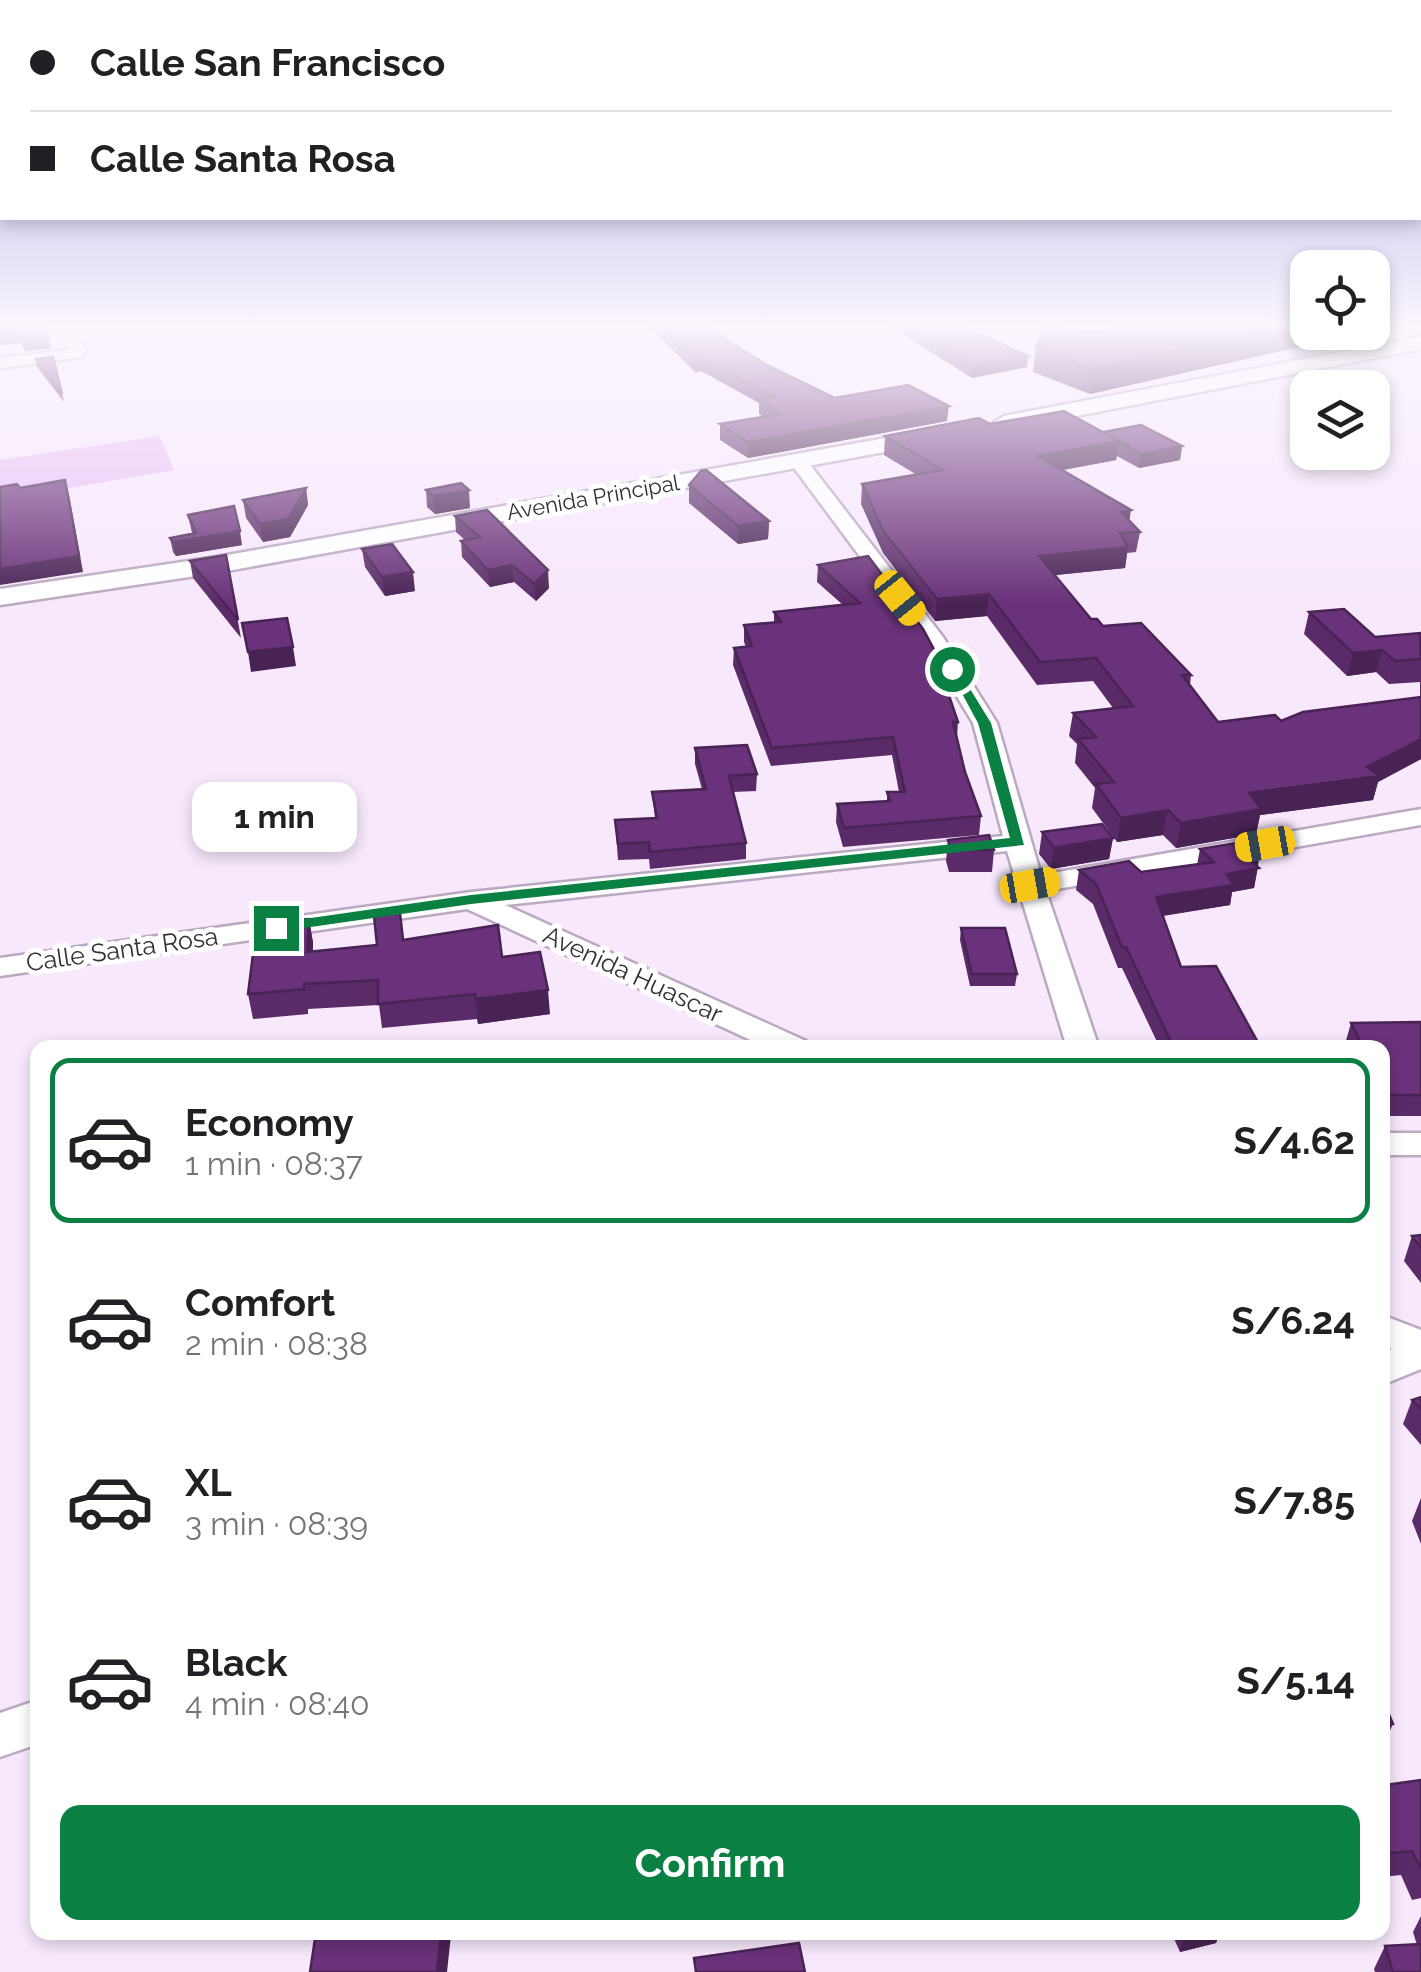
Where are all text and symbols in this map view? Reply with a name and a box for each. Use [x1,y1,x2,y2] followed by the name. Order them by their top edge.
[90,40,445,85] text: Calle San Francisco
[90,136,395,181] text: Calle Santa Rosa
[1290,250,1390,470] map controls
[1290,250,1390,350] button: locate
[1290,370,1390,470] button: layers
[505,469,681,525] street label: Avenida Principal
[869,565,931,631] car
[930,647,975,692] route start
[194,783,358,853] callout: 1 min
[234,798,315,835] text: 1 min
[1233,824,1297,864] car
[998,865,1062,905] car
[254,906,299,951] route end
[539,919,728,1029] street label: Avenida Huascar
[24,921,220,977] street label: Calle Santa Rosa
[65,1096,155,1186] icon: car
[185,1100,354,1145] text: Economy
[1234,1118,1355,1163] text: S/4.62
[185,1145,363,1182] text: 1 min · 08:37
[65,1276,155,1366] icon: car
[185,1280,335,1325] text: Comfort
[1231,1298,1355,1343] text: S/6.24
[185,1325,368,1362] text: 2 min · 08:38
[65,1456,155,1546] icon: car
[185,1460,232,1505] text: XL
[1233,1478,1355,1523] text: S/7.85
[185,1505,368,1542] text: 3 min · 08:39
[65,1636,155,1726] icon: car
[185,1640,287,1685] text: Black
[1237,1658,1355,1703] text: S/5.14
[185,1685,370,1722] text: 4 min · 08:40
[60,1805,1360,1920] button: Confirm

